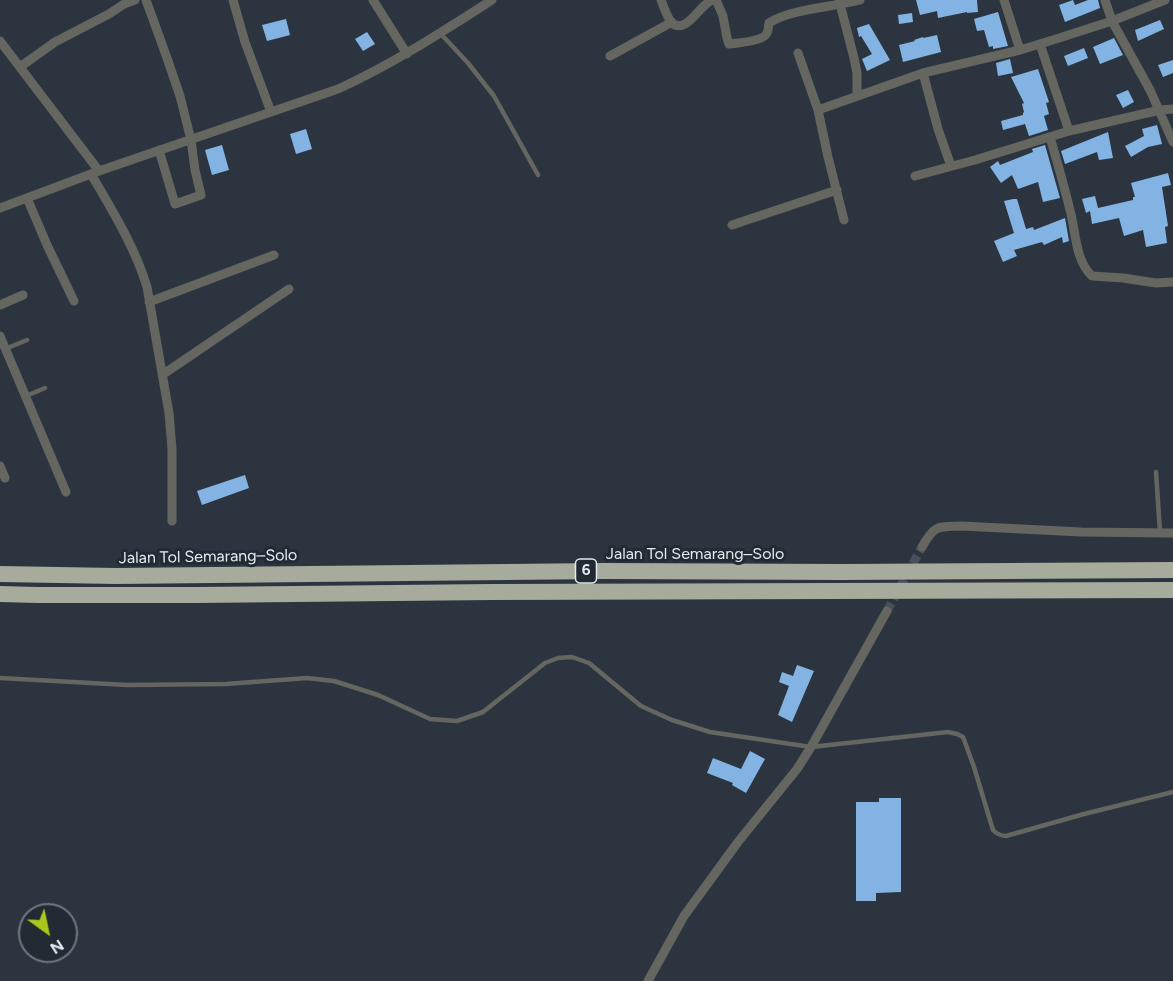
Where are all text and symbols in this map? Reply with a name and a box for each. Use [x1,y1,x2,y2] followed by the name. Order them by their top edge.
[606,544,784,564] street label: Jalan Tol Semarang–Solo
[119,546,297,568] street label: Jalan Tol Semarang–Solo
[576,559,596,583] road number: 6
[18,903,78,963] north arrow
[47,936,67,958] text: N

